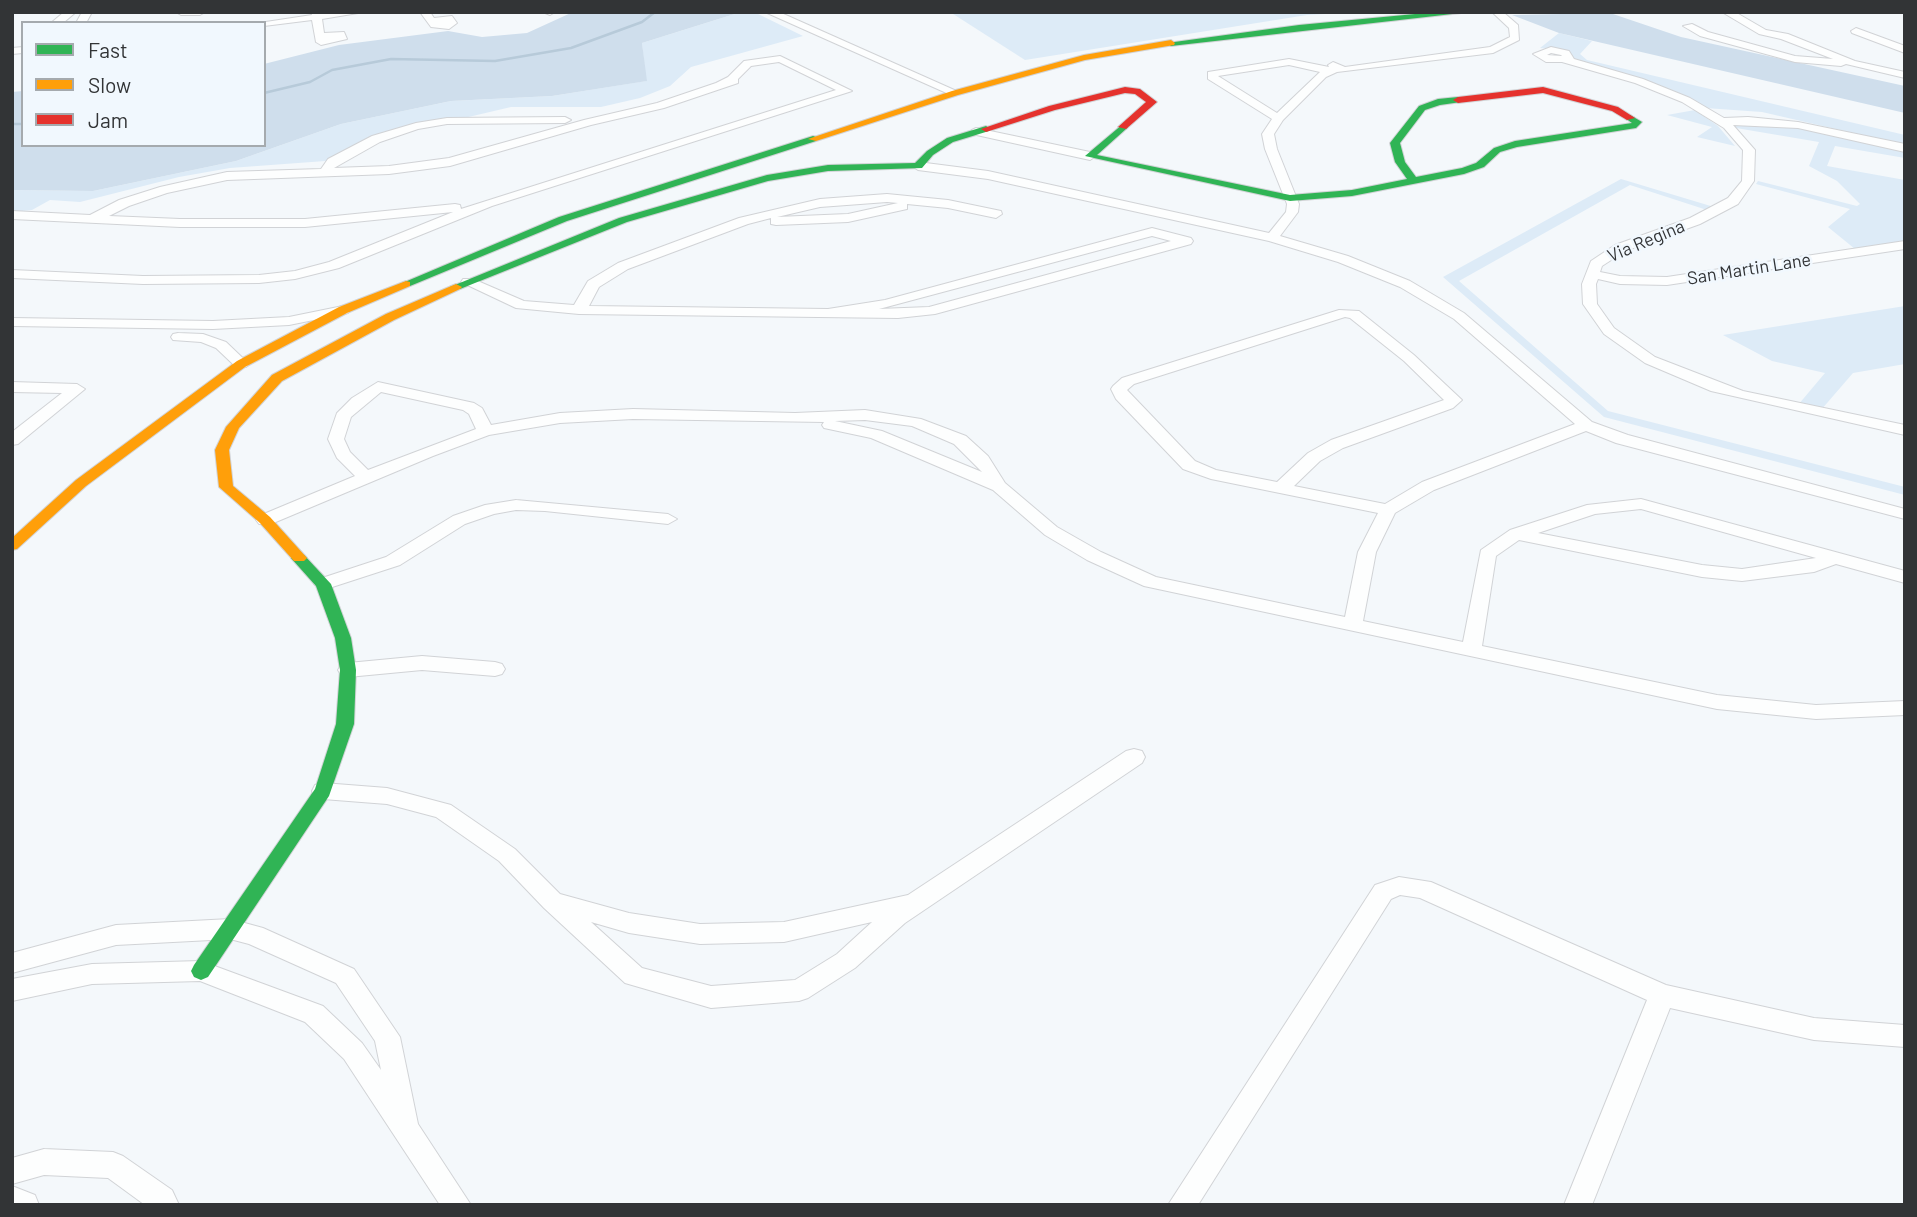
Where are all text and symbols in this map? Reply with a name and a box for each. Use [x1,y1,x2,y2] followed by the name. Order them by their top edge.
[21,21,266,147] legend
[88,37,128,62] text: Fast
[88,72,131,97] text: Slow
[88,107,128,132] text: Jam
[1604,215,1688,267] street label: Via Regina
[1686,249,1812,289] street label: San Martin Lane

